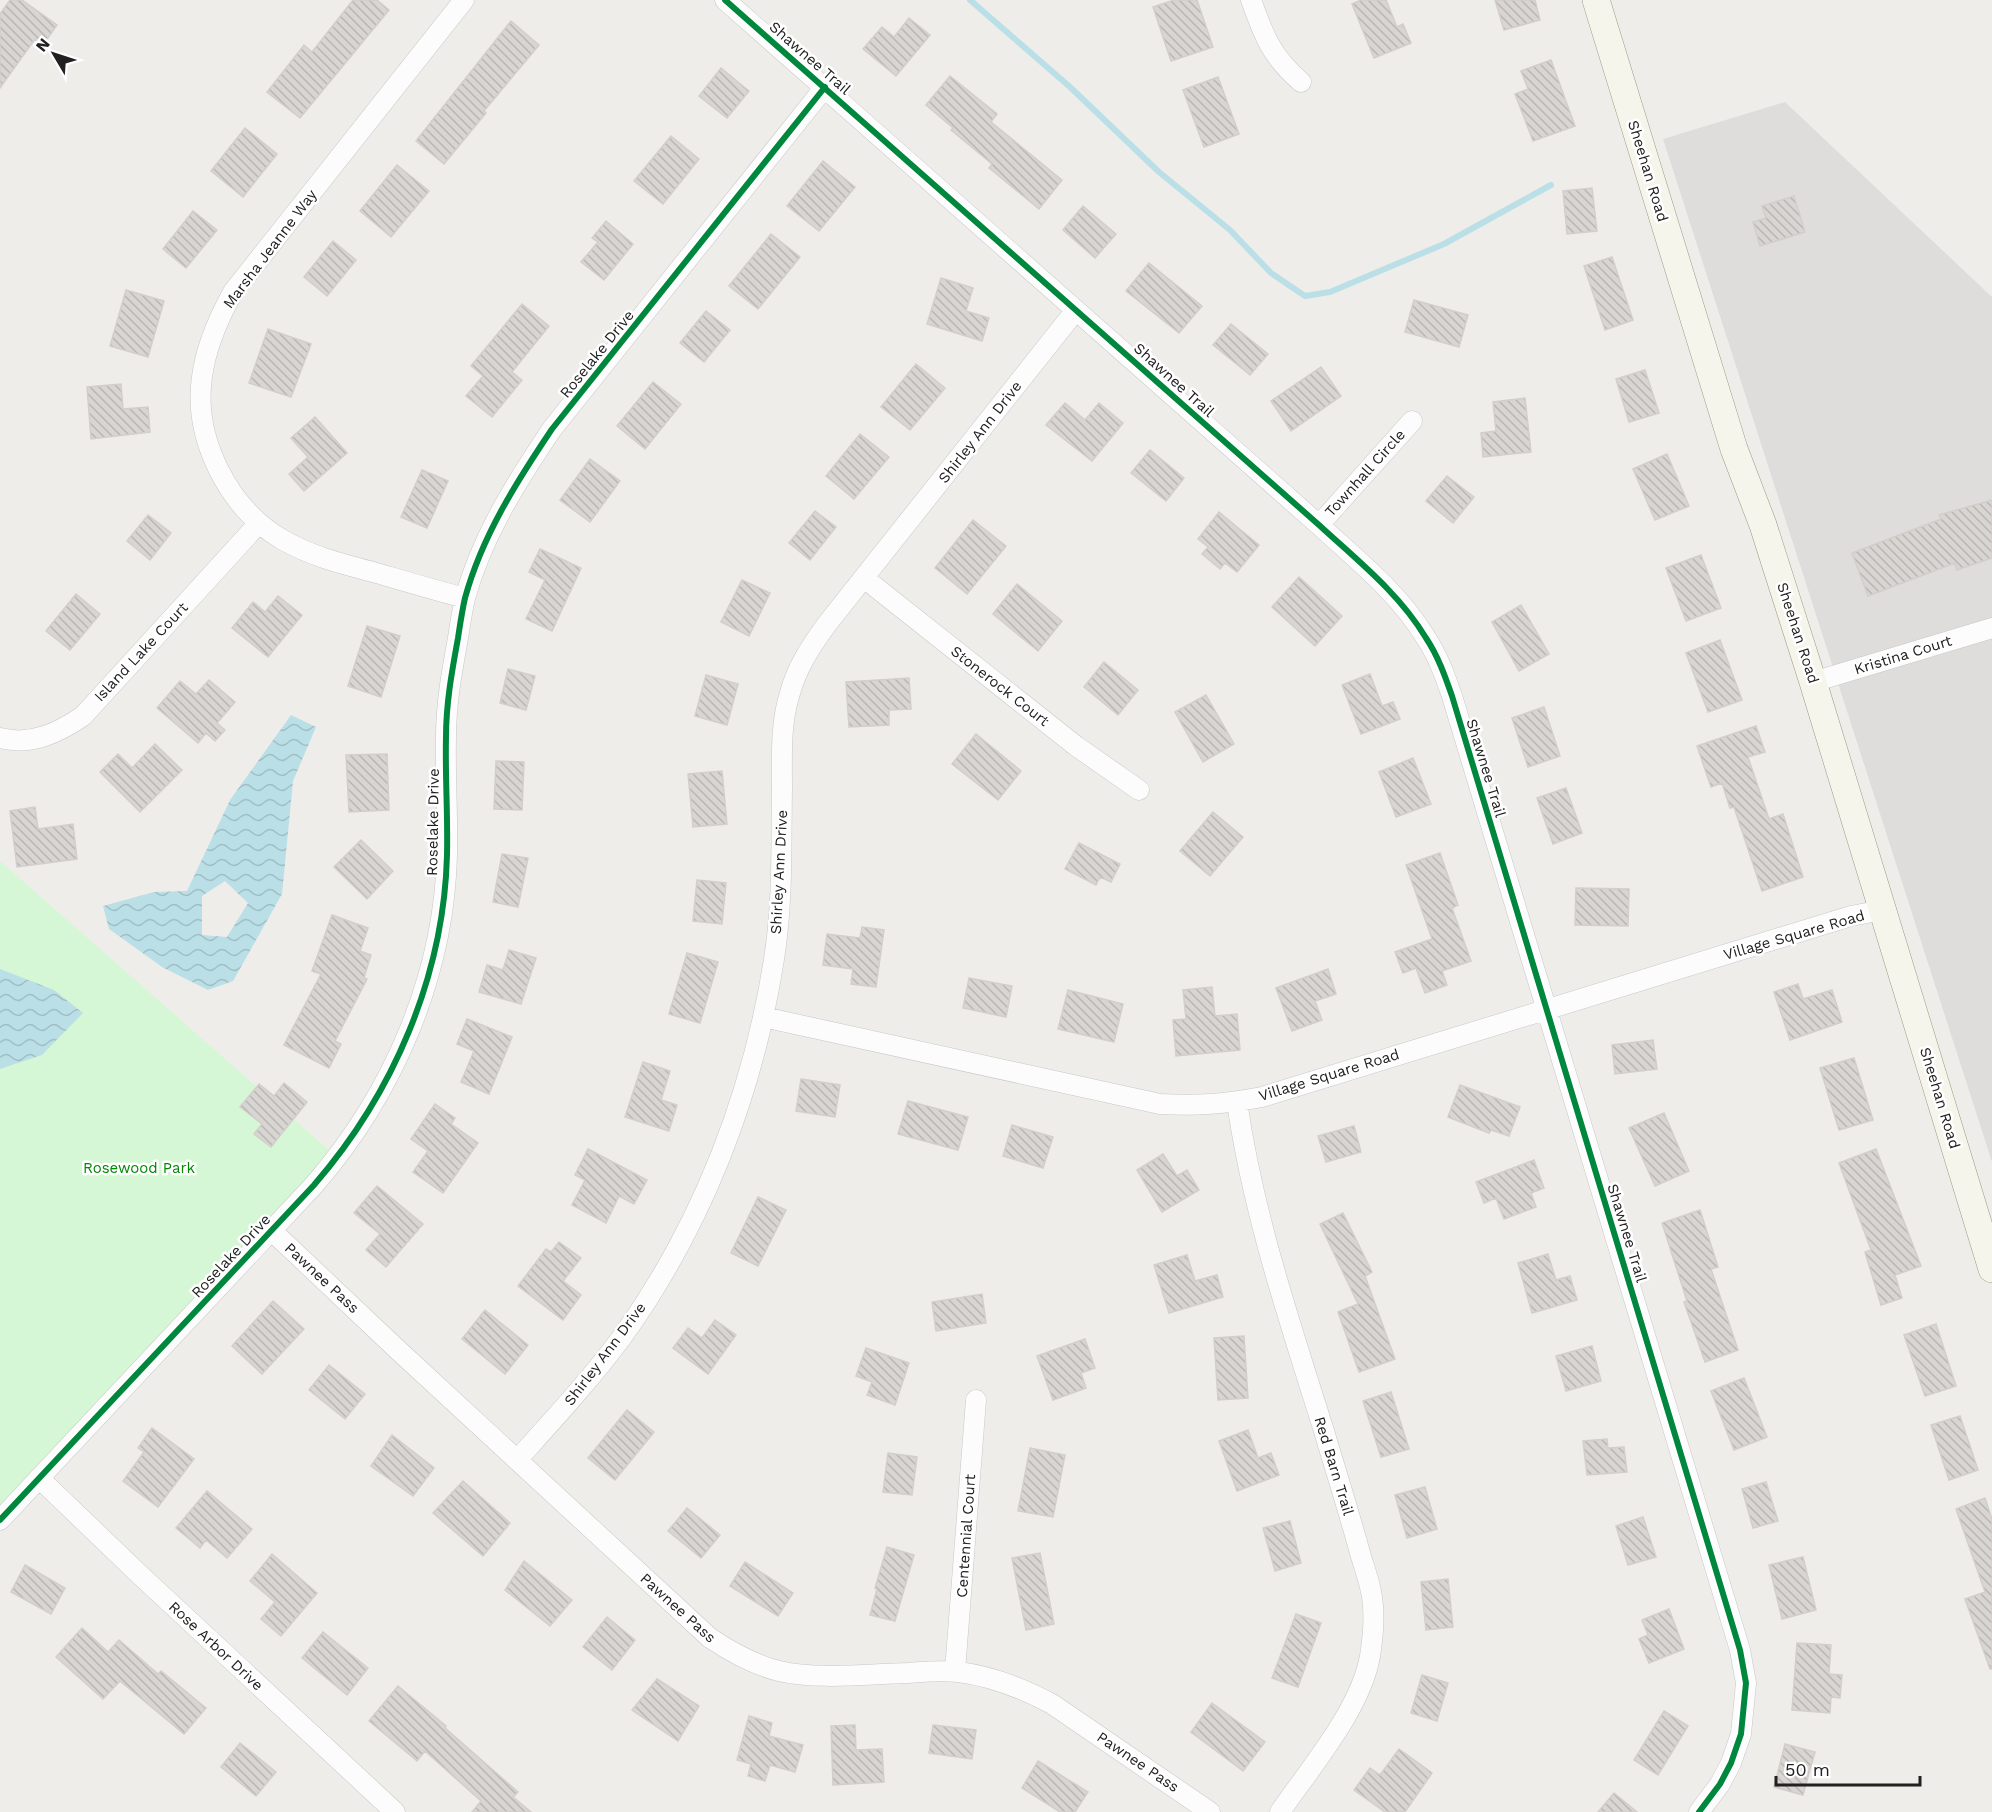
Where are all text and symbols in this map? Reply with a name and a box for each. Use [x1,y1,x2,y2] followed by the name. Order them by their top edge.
[766,18,855,99] street label: Shawnee Trail
[24,24,84,84] north arrow
[32,34,54,55] text: N
[1624,118,1672,224] street label: Sheehan Road
[219,186,321,312] street label: Marsha Jeanne Way
[556,306,638,402] street label: Roselake Drive
[1130,339,1218,421] street label: Shawnee Trail
[935,377,1025,487] street label: Shirley Ann Drive
[1321,426,1409,520] street label: Townhall Circle
[1773,580,1823,686] street label: Sheehan Road
[90,598,192,705] street label: Island Lake Court
[1852,631,1955,678] street label: Kristina Court
[947,642,1053,730] street label: Stonerock Court
[1462,717,1510,820] street label: Shawnee Trail
[423,768,443,876] street label: Roselake Drive
[767,809,791,935] street label: Shirley Ann Drive
[1721,906,1867,964] street label: Village Square Road
[1256,1045,1402,1105] street label: Village Square Road
[1916,1045,1964,1151] street label: Sheehan Road
[83,1159,196,1177] park label: Rosewood Park
[1603,1182,1651,1285] street label: Shawnee Trail
[188,1210,274,1302] street label: Roselake Drive
[281,1239,363,1317] street label: Pawnee Pass
[560,1299,650,1409] street label: Shirley Ann Drive
[1310,1414,1358,1518] street label: Red Barn Trail
[953,1473,979,1598] street label: Centennial Court
[637,1569,719,1647] street label: Pawnee Pass
[165,1598,267,1694] street label: Rose Arbor Drive
[1094,1728,1183,1796] street label: Pawnee Pass
[1776,1749,1920,1787] scale bar
[1785,1759,1830,1780] text: 50 m

